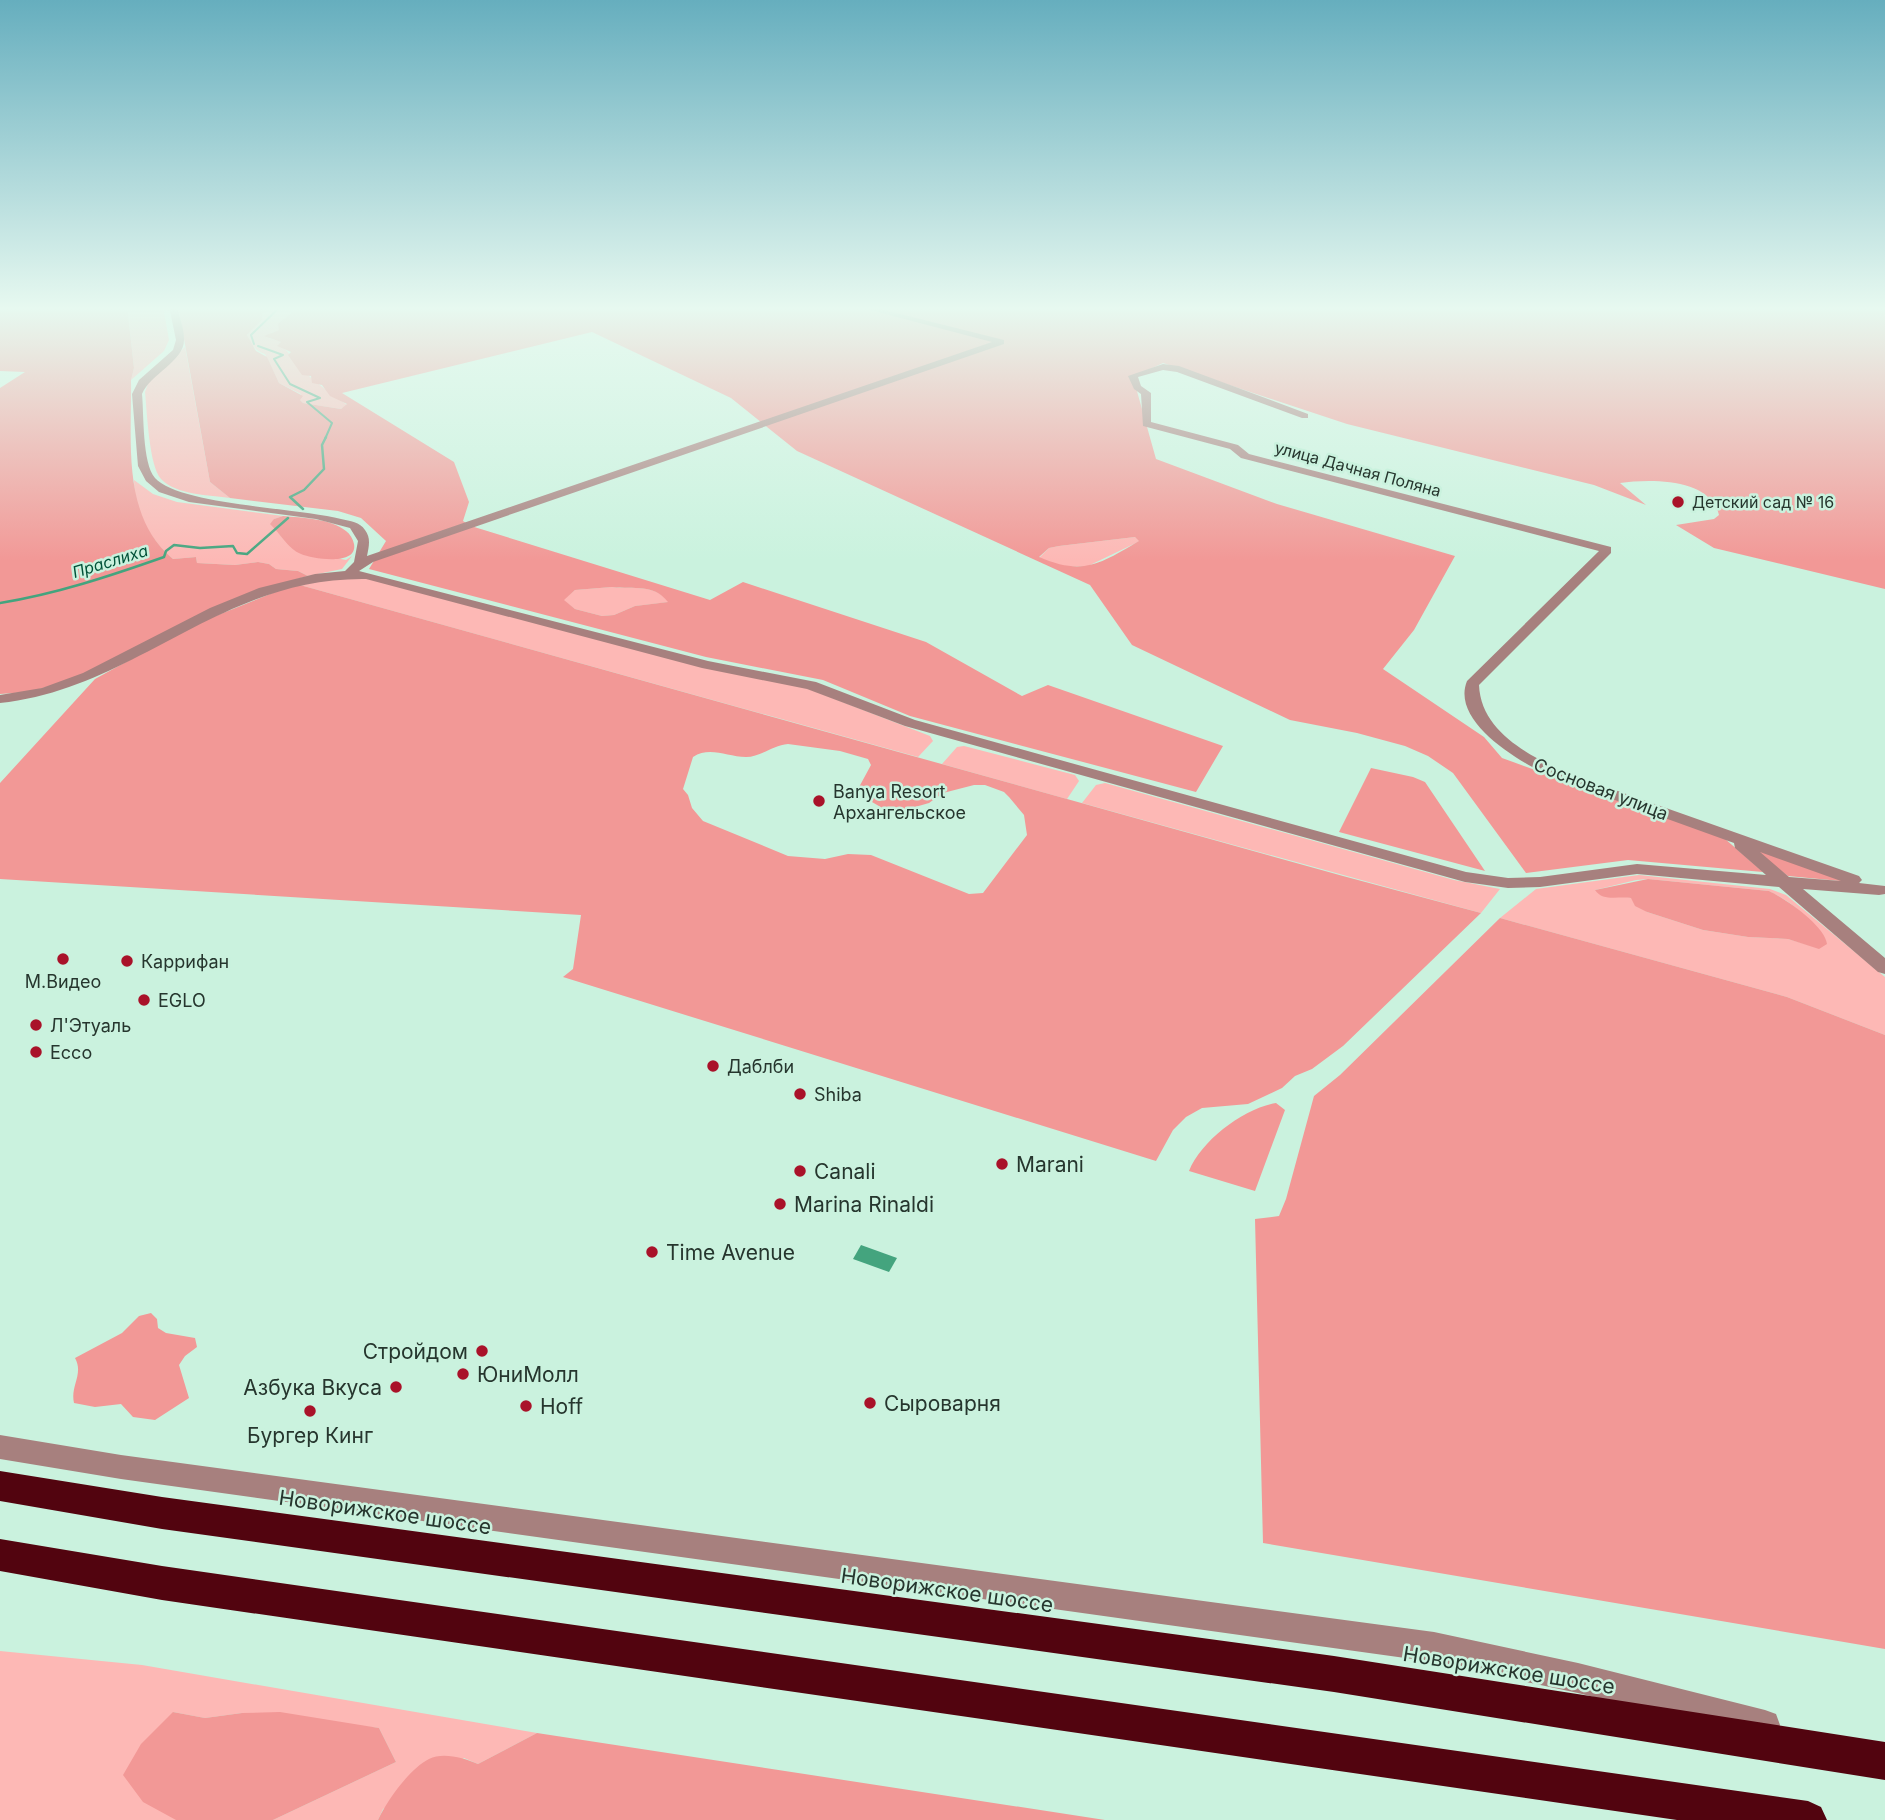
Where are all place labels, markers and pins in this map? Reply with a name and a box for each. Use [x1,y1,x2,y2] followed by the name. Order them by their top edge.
[1692,492,1834,512] place label: Детский сад № 16
[1670,494,1686,510] marker: Детский сад № 16
[833,781,966,823] place label: Banya Resort Архангельское
[811,793,827,809] marker: Banya Resort Архангельское
[55,951,71,967] marker: М.Видео
[141,951,229,972] place label: Каррифан
[119,953,135,969] marker: Каррифан
[25,971,101,992] place label: М.Видео
[158,990,206,1011] place label: EGLO
[136,992,152,1008] marker: EGLO
[50,1015,131,1036] place label: Л'Этуаль
[28,1017,44,1033] marker: Л'Этуаль
[50,1042,92,1063] place label: Ecco
[28,1044,44,1060] marker: Ecco
[727,1056,794,1077] place label: Даблби
[705,1058,721,1074] marker: Даблби
[814,1084,862,1105] place label: Shiba
[792,1086,808,1102] marker: Shiba
[1016,1152,1084,1177] place label: Marani
[994,1156,1010,1172] marker: Marani
[814,1159,876,1184] place label: Canali
[792,1163,808,1179] marker: Canali
[794,1192,934,1217] place label: Marina Rinaldi
[772,1196,788,1212] marker: Marina Rinaldi
[666,1240,795,1265] place label: Time Avenue
[644,1244,660,1260] marker: Time Avenue
[363,1339,468,1364] place label: Стройдом
[474,1343,490,1359] marker: Стройдом
[477,1362,579,1387] place label: ЮниМолл
[455,1366,471,1382] marker: ЮниМолл
[243,1375,382,1400] place label: Азбука Вкуса
[388,1379,404,1395] marker: Азбука Вкуса
[884,1391,1001,1416] place label: Сыроварня
[540,1394,583,1419] place label: Hoff
[862,1395,878,1411] marker: Сыроварня
[518,1398,534,1414] marker: Hoff
[302,1403,318,1419] marker: Бургер Кинг
[247,1423,373,1448] place label: Бургер Кинг

